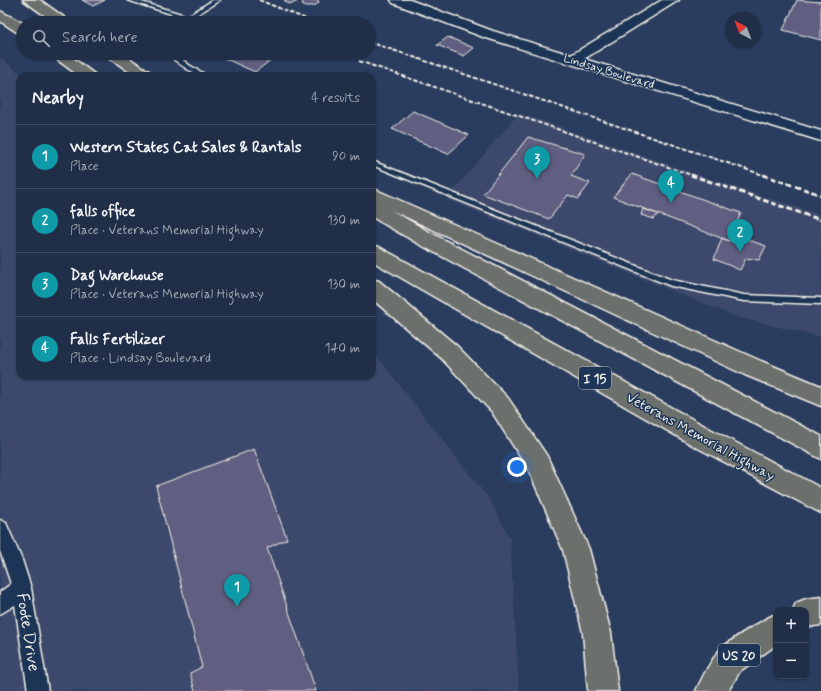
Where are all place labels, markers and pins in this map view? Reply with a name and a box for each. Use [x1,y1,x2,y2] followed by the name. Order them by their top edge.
[524,146,550,179] pin: 3
[658,170,684,203] pin: 4
[727,219,753,252] pin: 2
[224,574,250,607] pin: 1

